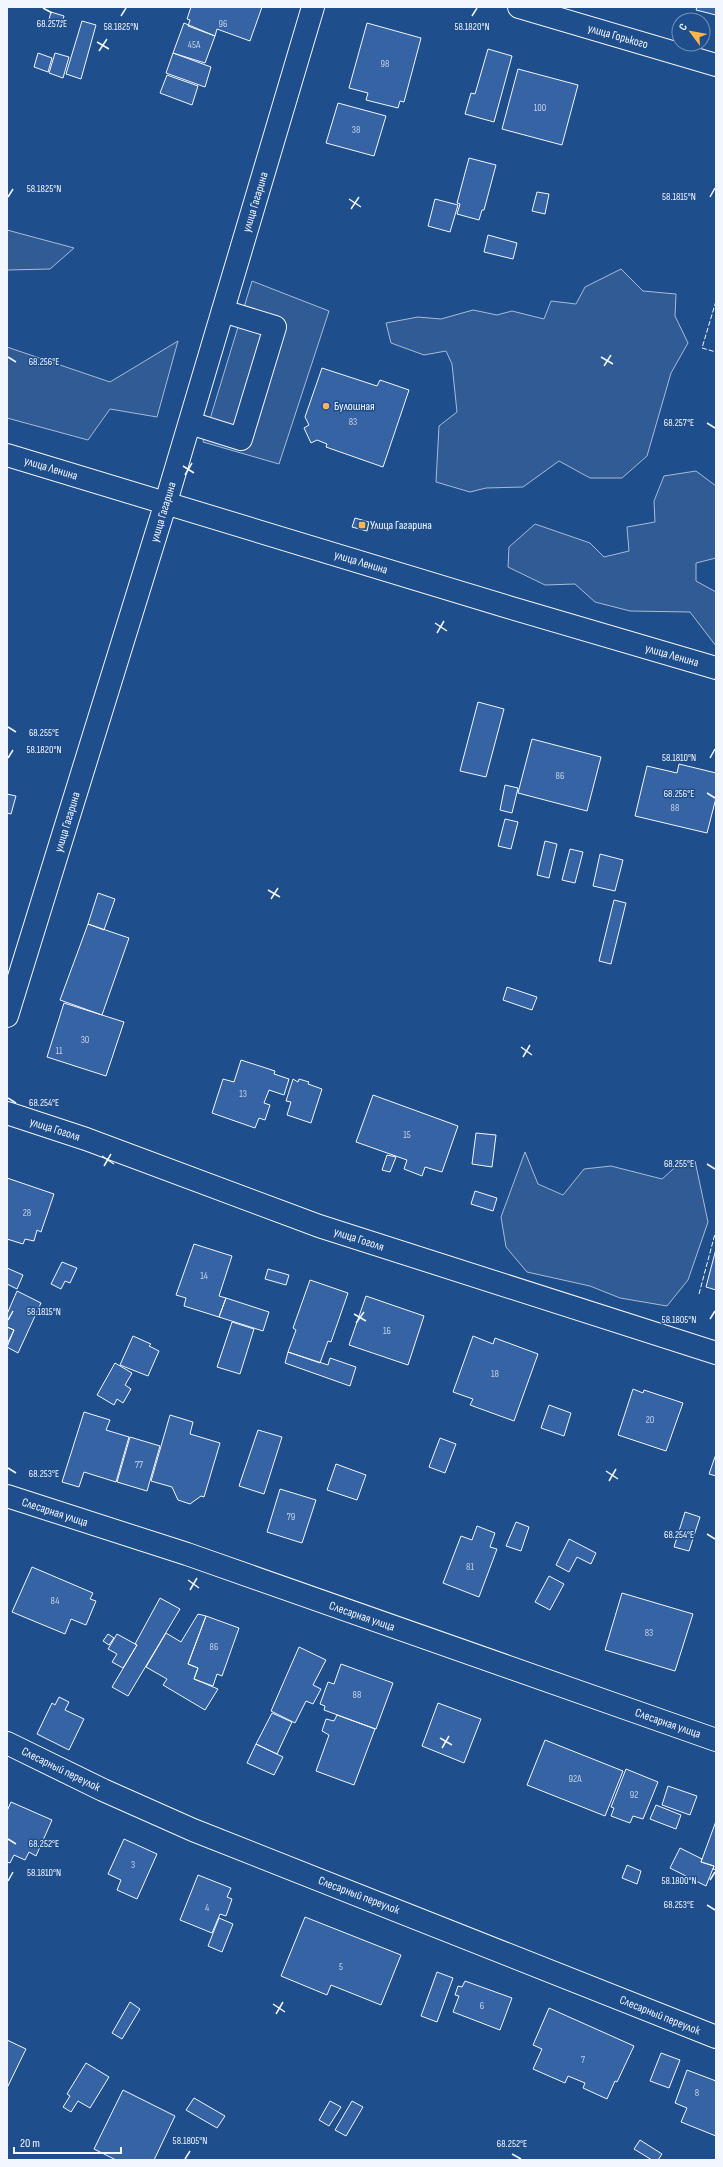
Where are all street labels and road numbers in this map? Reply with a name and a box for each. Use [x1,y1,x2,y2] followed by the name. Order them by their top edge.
[586,21,650,52] street label: улица Горького
[239,170,272,234] street label: улица Гагарина
[22,453,80,484] street label: улица Ленина
[147,480,180,544] street label: улица Гагарина
[332,547,390,578] street label: улица Ленина
[643,641,701,670] street label: улица Ленина
[51,790,84,854] street label: улица Гагарина
[28,1114,82,1145] street label: улица Гоголя
[332,1224,386,1255] street label: улица Гоголя
[20,1495,90,1530] street label: Слесарная улица
[327,1598,397,1635] street label: Слесарная улица
[633,1705,703,1742] street label: Слесарная улица
[19,1744,103,1795] street label: Слесарный переулок
[316,1873,402,1918] street label: Слесарный переулок
[617,1992,703,2039] street label: Слесарный переулок

